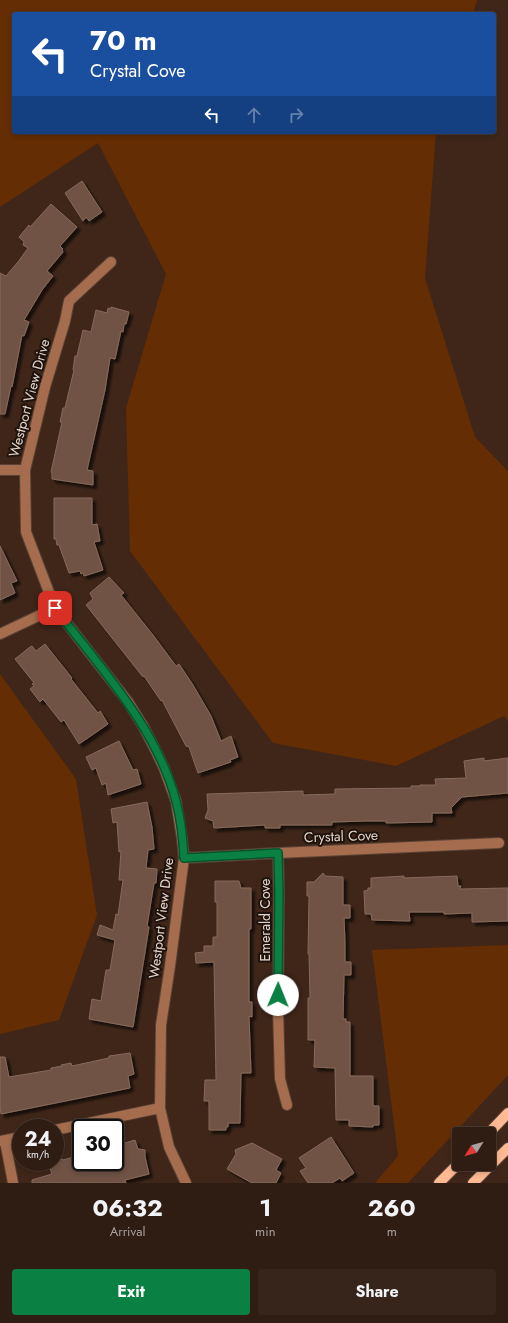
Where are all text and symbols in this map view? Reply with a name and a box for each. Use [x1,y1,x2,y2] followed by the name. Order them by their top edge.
[90,20,157,61] text: 70 m
[24,28,76,80] icon: left
[90,58,186,84] text: Crystal Cove
[201,104,223,126] icon: left
[243,104,265,126] icon: ahead
[285,104,307,126] icon: right
[4,337,54,459] street label: Westport View Drive
[38,591,72,625] pin
[44,597,66,619] icon: arrive
[304,825,378,847] street label: Crystal Cove
[144,856,178,980] street label: Westport View Drive
[255,879,275,961] street label: Emerald Cove
[257,974,299,1016] position arrow
[72,1119,124,1171] speed limit sign: 30
[24,1125,52,1154] text: 24
[452,1127,496,1171] north arrow
[452,1127,496,1171] map controls
[27,1147,49,1162] text: km/h
[92,1190,163,1225] text: 06:32
[259,1190,271,1225] text: 1
[368,1190,416,1225] text: 260
[110,1222,145,1241] text: Arrival
[255,1222,275,1241] text: min
[387,1222,397,1241] text: m
[12,1269,250,1315] button: Exit
[258,1269,496,1315] button: Share

